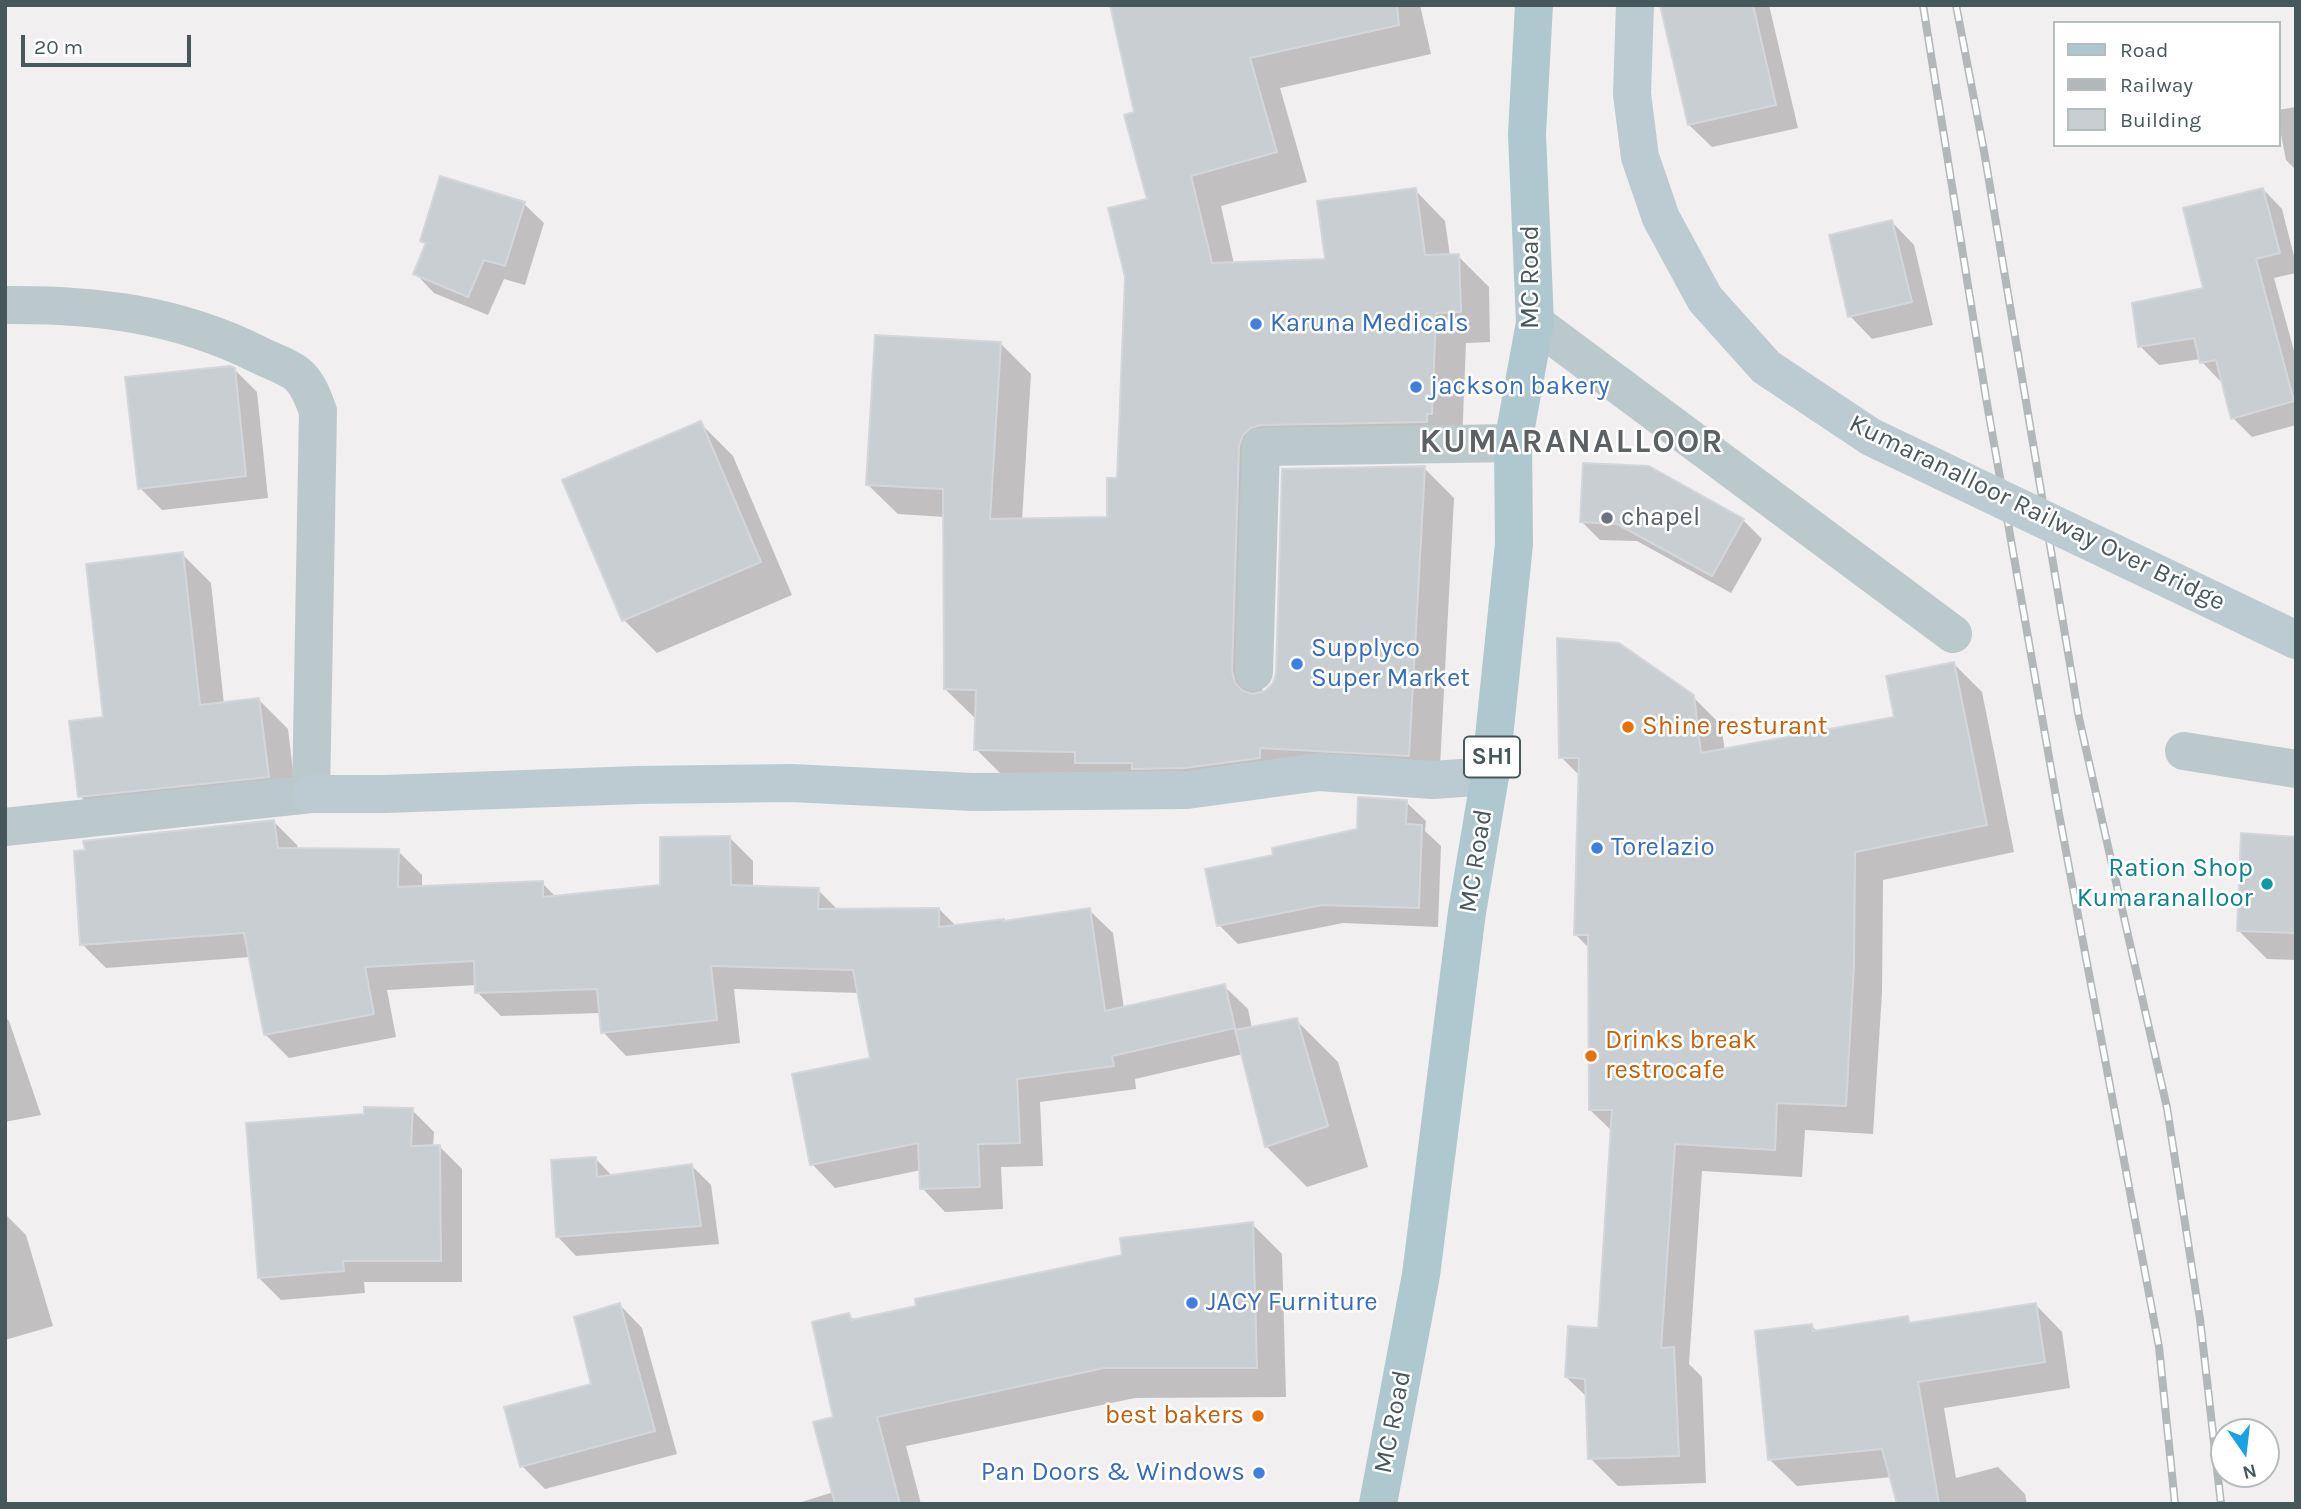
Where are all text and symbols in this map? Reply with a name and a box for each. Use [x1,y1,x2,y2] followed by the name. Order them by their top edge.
[24,21,194,65] scale bar
[2052,21,2280,147] legend
[34,35,83,59] text: 20 m
[2120,38,2168,62] text: Road
[2120,73,2193,97] text: Railway
[2120,108,2201,132] text: Building
[1515,225,1547,329] street label: MC Road
[1270,308,1469,340] place label: Karuna Medicals
[1248,316,1264,332] marker: Karuna Medicals
[1430,371,1609,403] place label: jackson bakery
[1408,379,1424,395] marker: jackson bakery
[1844,408,2230,618] street label: Kumaranalloor Railway Over Bridge
[1421,423,1723,463] district label: KUMARANALLOOR
[1621,502,1700,534] place label: chapel
[1599,510,1615,526] marker: chapel
[1311,633,1470,694] place label: Supplyco Super Market
[1289,656,1305,672] marker: Supplyco Super Market
[1642,711,1827,743] place label: Shine resturant
[1620,719,1636,735] marker: Shine resturant
[1464,736,1520,778] road number: SH1
[1452,807,1500,915] street label: MC Road
[1611,832,1715,864] place label: Torelazio
[1589,840,1605,856] marker: Torelazio
[2077,853,2253,914] place label: Ration Shop Kumaranalloor
[2259,876,2275,892] marker: Ration Shop Kumaranalloor
[1605,1025,1757,1086] place label: Drinks break restrocafe
[1583,1048,1599,1064] marker: Drinks break restrocafe
[1206,1287,1378,1319] place label: JACY Furniture
[1184,1295,1200,1311] marker: JACY Furniture
[1368,1368,1418,1476] street label: MC Road
[1105,1400,1244,1432] place label: best bakers
[1250,1408,1266,1424] marker: best bakers
[2210,1418,2280,1488] north arrow
[981,1457,1245,1489] place label: Pan Doors & Windows
[2240,1459,2259,1484] text: N
[1251,1465,1267,1481] marker: Pan Doors & Windows

